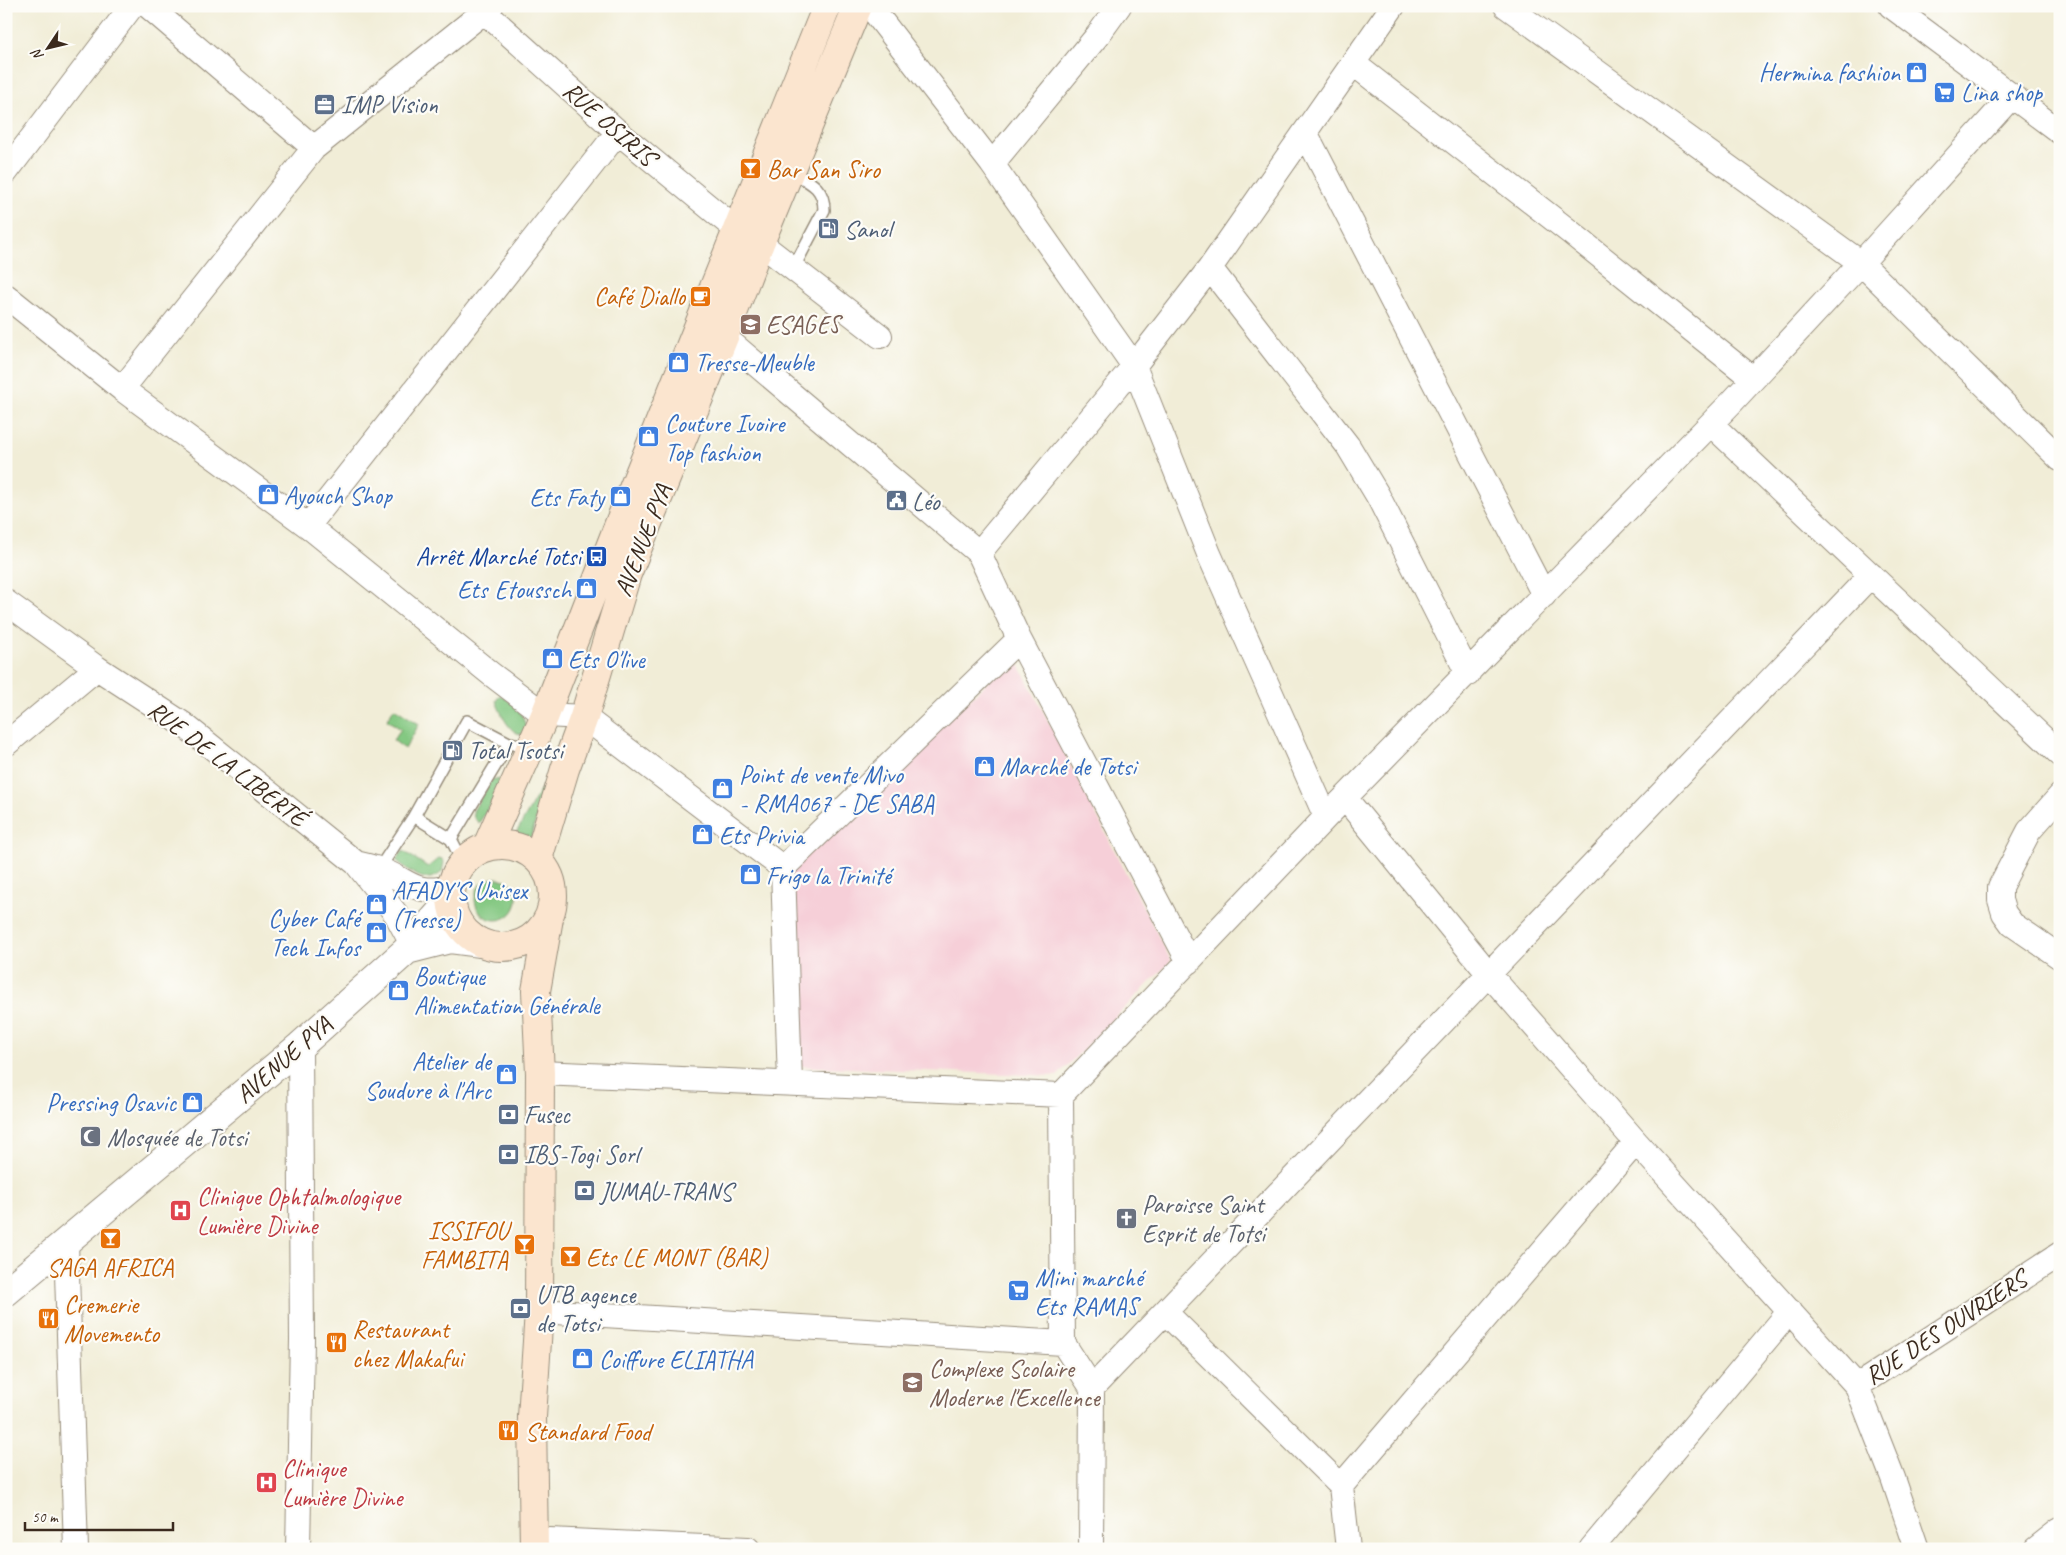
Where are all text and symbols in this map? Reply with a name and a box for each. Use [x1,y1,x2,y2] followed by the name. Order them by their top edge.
[22,22,72,72] north arrow
[27,45,47,64] text: N
[1759,57,1901,89] place label: Hermina fashion
[1904,60,1928,84] shop icon: Hermina fashion
[556,75,666,176] street label: RUE OSIRIS
[1961,77,2044,109] place label: Lina shop
[1933,80,1957,104] supermarket icon: Lina shop
[341,89,439,121] place label: IMP Vision
[313,92,337,116] office icon: IMP Vision
[767,154,881,186] place label: Bar San Siro
[739,157,763,181] bar icon: Bar San Siro
[844,214,896,246] place label: Sanol
[816,217,840,241] fuel station icon: Sanol
[594,281,686,313] place label: Café Diallo
[689,284,713,308] cafe icon: Café Diallo
[766,309,844,341] place label: ESAGES
[738,312,762,336] school or university icon: ESAGES
[695,347,815,379] place label: Tresse-Meuble
[667,350,691,374] shop icon: Tresse-Meuble
[665,408,786,469] place label: Couture Ivoire Top fashion
[637,425,661,449] shop icon: Couture Ivoire Top fashion
[607,479,679,601] street label: AVENUE PYA
[284,480,393,512] place label: Ayouch Shop
[530,482,606,514] place label: Ets Faty
[256,483,280,507] shop icon: Ayouch Shop
[608,485,632,509] shop icon: Ets Faty
[912,486,941,518] place label: Léo
[884,489,908,513] public building icon: Léo
[416,541,584,573] place label: Arrêt Marché Totsi
[585,544,609,568] bus stop icon: Arrêt Marché Totsi
[457,574,572,606] place label: Ets Etoussch
[575,577,599,601] shop icon: Ets Etoussch
[568,644,647,676] place label: Ets O'live
[540,647,564,671] shop icon: Ets O'live
[141,693,315,835] street label: RUE DE LA LIBERTÉ
[468,735,566,767] place label: Total Tsotsi
[440,738,464,762] fuel station icon: Total Tsotsi
[1000,751,1139,783] place label: Marché de Totsi
[972,754,996,778] shop icon: Marché de Totsi
[739,759,934,820] place label: Point de vente Mivo - RMA067 - DE SABA
[711,776,735,800] shop icon: Point de vente Mivo - RMA067 - DE SABA
[719,820,807,852] place label: Ets Privia
[691,823,715,847] shop icon: Ets Privia
[766,860,895,892] place label: Frigo la Trinité
[738,863,762,887] shop icon: Frigo la Trinité
[392,875,530,936] place label: AFADY'S Unisex (Tresse)
[364,892,388,916] shop icon: AFADY'S Unisex (Tresse)
[268,903,364,964] place label: Cyber Café Tech Infos
[364,920,388,944] shop icon: Cyber Café Tech Infos
[414,961,601,1022] place label: Boutique Alimentation Générale
[386,978,410,1002] shop icon: Boutique Alimentation Générale
[229,1009,339,1110] street label: AVENUE PYA
[365,1046,493,1107] place label: Atelier de Soudure à l'Arc
[495,1063,519,1087] shop icon: Atelier de Soudure à l'Arc
[46,1087,177,1119] place label: Pressing Osavic
[180,1090,204,1114] shop icon: Pressing Osavic
[524,1099,571,1131] place label: Fusec
[496,1102,520,1126] bank icon: Fusec
[107,1122,250,1154] place label: Mosquée de Totsi
[79,1125,103,1149] mosque icon: Mosquée de Totsi
[524,1139,643,1171] place label: IBS-Togi Sorl
[496,1142,520,1166] bank icon: IBS-Togi Sorl
[599,1176,737,1208] place label: JUMAU-TRANS
[572,1179,596,1203] bank icon: JUMAU-TRANS
[197,1181,402,1242] place label: Clinique Ophtalmologique Lumière Divine
[1142,1189,1268,1250] place label: Paroisse Saint Esprit de Totsi
[169,1198,193,1222] hospital icon: Clinique Ophtalmologique Lumière Divine
[1114,1206,1138,1230] church icon: Paroisse Saint Esprit de Totsi
[421,1215,513,1276] place label: ISSIFOU FAMBITA
[98,1226,122,1250] bar icon: SAGA AFRICA
[512,1232,536,1256] bar icon: ISSIFOU FAMBITA
[586,1242,769,1274] place label: Ets LE MONT (BAR)
[558,1245,582,1269] bar icon: Ets LE MONT (BAR)
[47,1252,174,1284] place label: SAGA AFRICA
[1859,1261,2037,1392] street label: RUE DES OUVRIERS
[1035,1262,1147,1323] place label: Mini marché Ets RAMAS
[536,1279,637,1340] place label: UTB agence de Totsi
[1007,1279,1031,1303] supermarket icon: Mini marché Ets RAMAS
[64,1289,160,1350] place label: Cremerie Movemento
[508,1296,532,1320] bank icon: UTB agence de Totsi
[36,1306,60,1330] restaurant icon: Cremerie Movemento
[352,1314,466,1375] place label: Restaurant chez Makafui
[324,1331,348,1355] restaurant icon: Restaurant chez Makafui
[599,1344,754,1376] place label: Coiffure ELIATHA
[571,1347,595,1371] shop icon: Coiffure ELIATHA
[929,1353,1101,1414] place label: Complexe Scolaire Moderne l'Excellence
[901,1370,925,1394] school or university icon: Complexe Scolaire Moderne l'Excellence
[525,1416,654,1448] place label: Standard Food
[497,1419,521,1443] restaurant icon: Standard Food
[282,1453,404,1514] place label: Clinique Lumière Divine
[254,1470,278,1494] hospital icon: Clinique Lumière Divine
[25,1500,172,1532] scale bar
[32,1508,59,1527] text: 50 m

